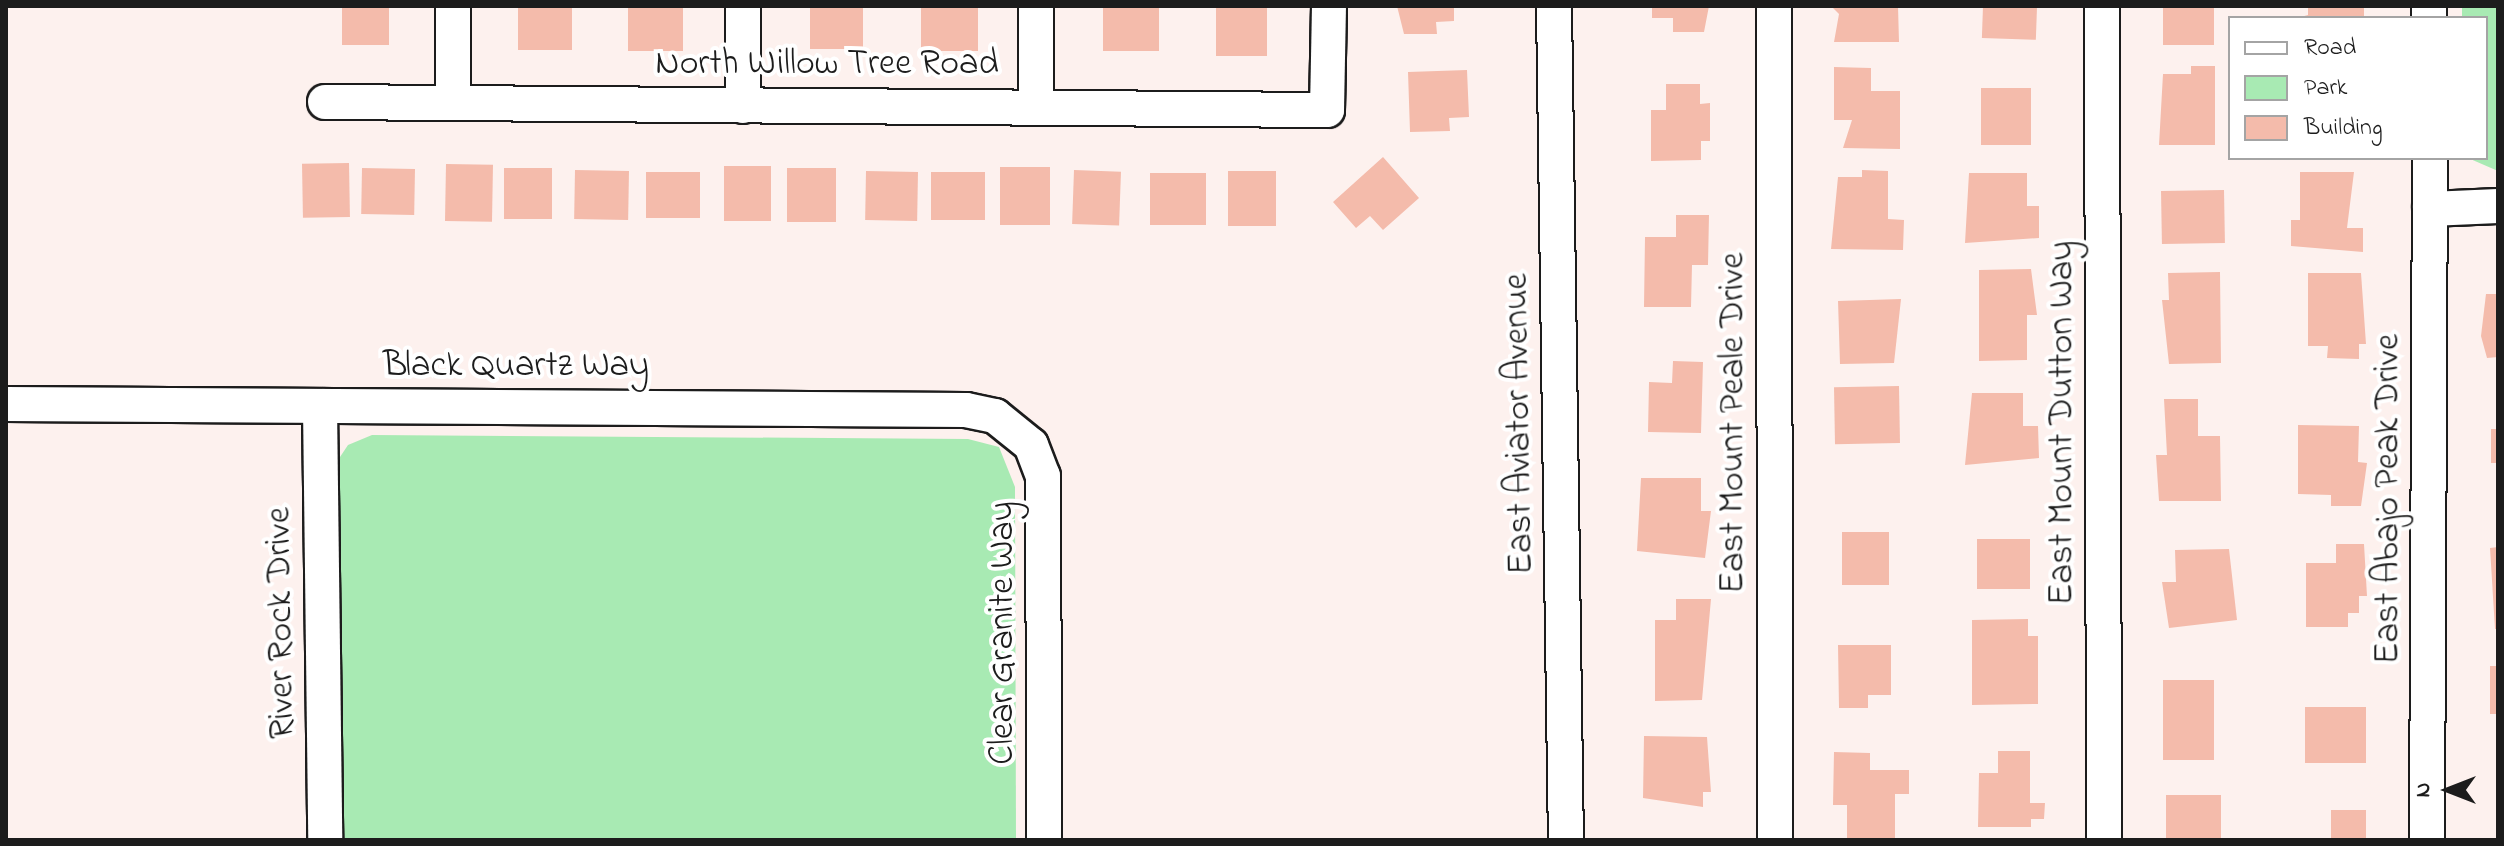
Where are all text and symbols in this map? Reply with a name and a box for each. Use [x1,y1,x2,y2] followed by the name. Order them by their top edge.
[2228,16,2488,160] legend
[2304,31,2356,66] text: Road
[655,43,999,87] street label: North Willow Tree Road
[2304,71,2347,106] text: Park
[2304,111,2383,146] text: Building
[2041,241,2085,605] street label: East Mount Dutton Way
[1712,252,1756,594] street label: East Mount Peale Drive
[1496,273,1544,575] street label: East Aviator Avenue
[2367,334,2411,664] street label: East Abajo Peak Drive
[383,345,649,389] street label: Black Quartz Way
[982,501,1026,765] street label: Clear Granite Way
[258,507,306,739] street label: River Rock Drive
[2408,750,2488,830] north arrow
[2408,783,2440,797] text: N

